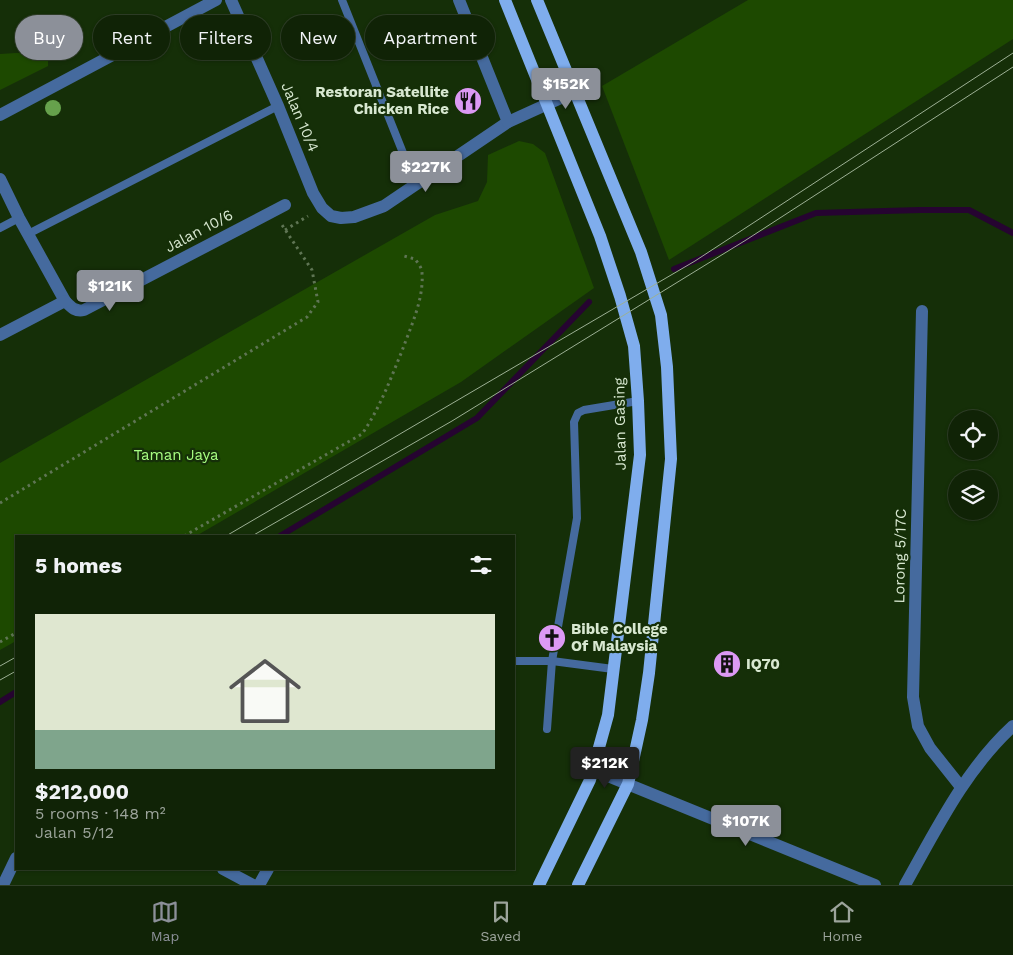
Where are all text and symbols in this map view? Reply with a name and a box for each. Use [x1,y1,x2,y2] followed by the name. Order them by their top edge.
[15,15,83,60] chip: Buy
[93,15,170,60] chip: Rent
[180,15,271,60] chip: Filters
[281,15,355,60] chip: New
[365,15,495,60] chip: Apartment
[531,68,601,110] pin: $152K
[542,74,590,93] text: $152K
[277,79,323,155] street label: Jalan 10/4
[315,83,449,118] place label: Restoran Satellite Chicken Rice
[453,86,483,116] restaurant icon: Restoran Satellite Chicken Rice
[391,150,461,193] pin: $227K
[401,157,451,176] text: $227K
[162,206,236,256] street label: Jalan 10/6
[75,270,145,312] pin: $121K
[88,276,132,295] text: $121K
[610,377,630,471] street label: Jalan Gasing
[948,410,998,520] map controls
[948,410,998,460] button: locate
[133,446,219,464] park label: Taman Jaya
[948,470,998,520] button: layers
[890,509,910,603] street label: Lorong 5/17C
[467,551,495,579] icon: filters
[35,553,122,578] text: 5 homes
[571,620,668,655] place label: Bible College Of Malaysia
[537,623,567,653] church icon: Bible College Of Malaysia
[220,646,310,736] icon: home
[712,649,742,679] building icon: IQ70
[746,655,780,673] place label: IQ70
[570,746,640,789] pin: $212K
[581,753,629,772] text: $212K
[35,779,129,804] text: $212,000
[35,804,166,823] text: 5 rooms · 148 m²
[711,804,781,847] pin: $107K
[722,811,770,830] text: $107K
[35,823,114,842] text: Jalan 5/12
[151,898,179,944] tab: Map
[480,898,521,944] tab: Saved
[822,898,862,944] tab: Home

